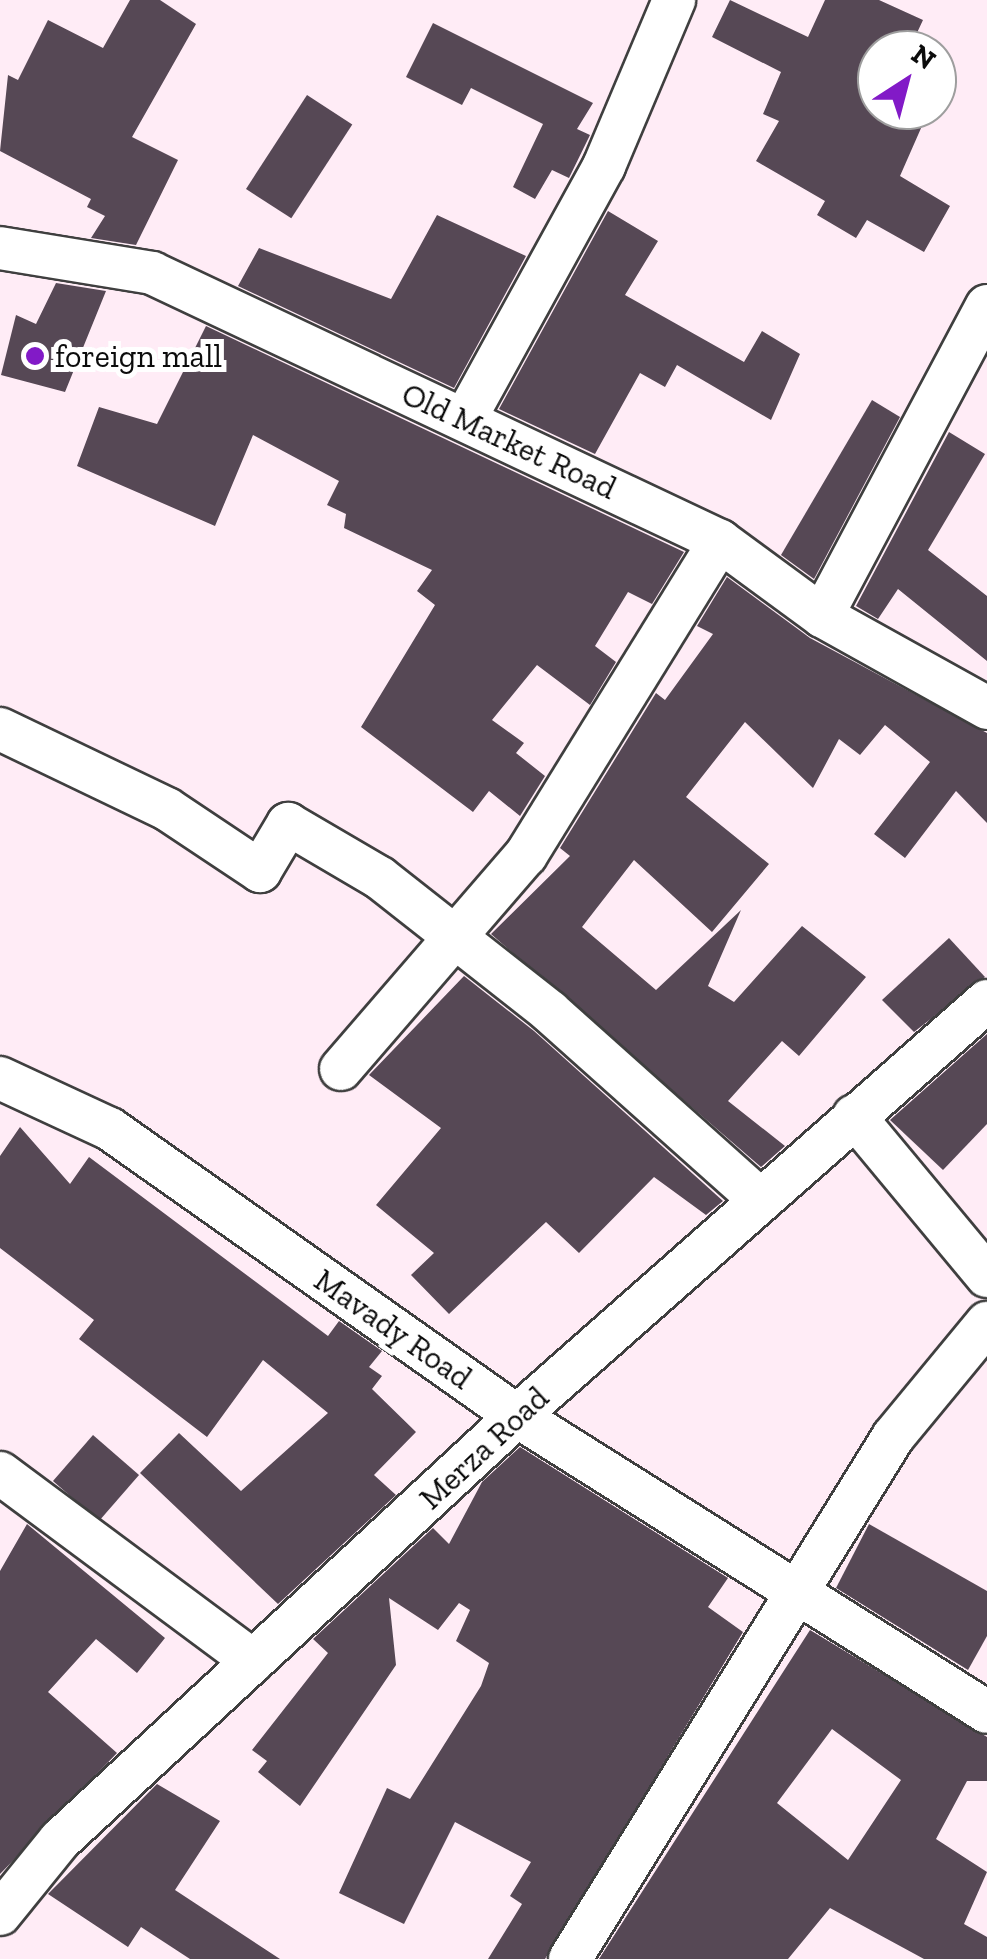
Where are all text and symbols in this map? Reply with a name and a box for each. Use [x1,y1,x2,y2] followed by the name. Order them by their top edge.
[857,30,957,130] north arrow
[905,37,942,77] text: N
[55,337,222,375] place label: foreign mall
[24,345,46,367] marker: foreign mall
[396,375,622,507] street label: Old Market Road
[307,1260,479,1398] street label: Mavady Road
[412,1379,556,1517] street label: Merza Road

